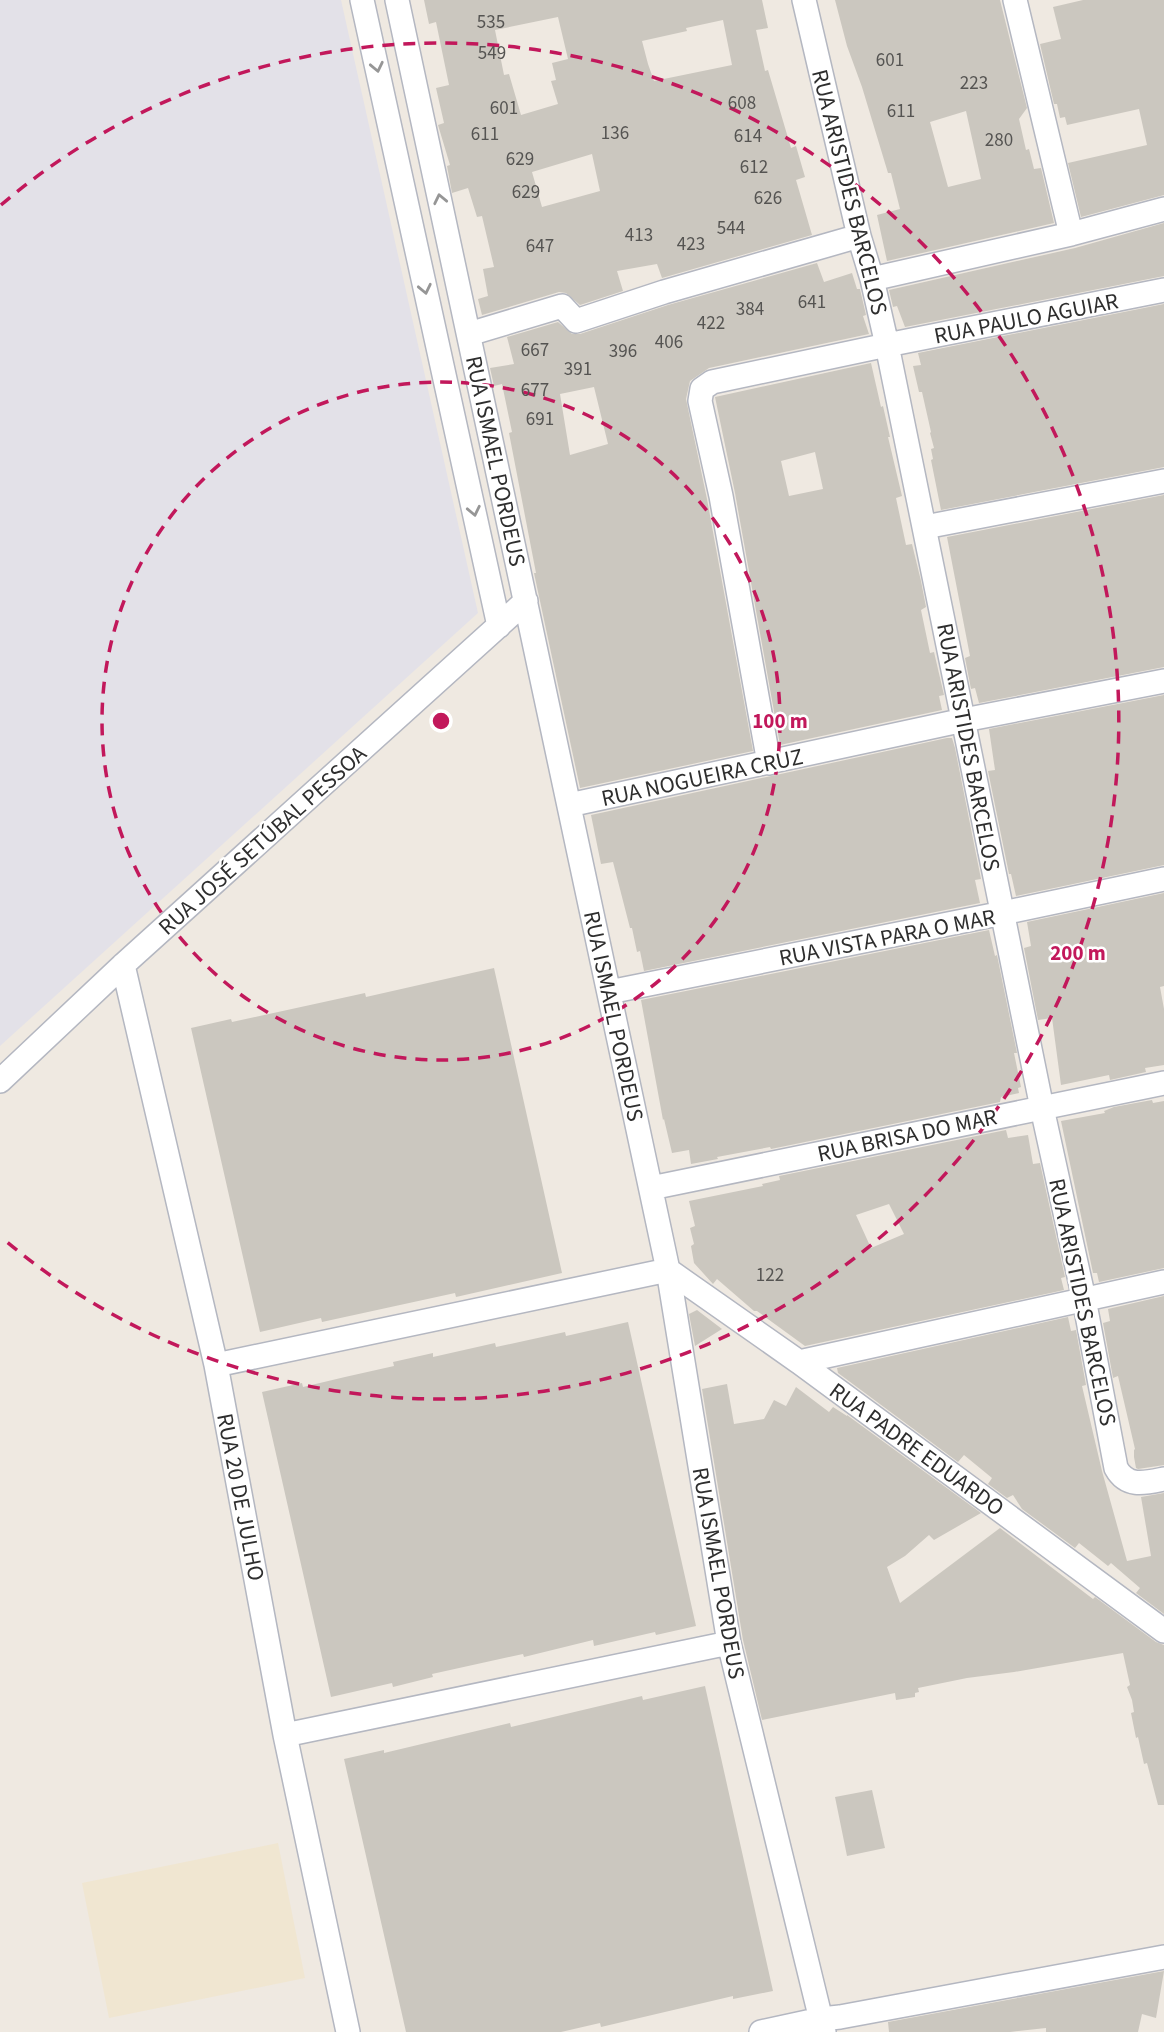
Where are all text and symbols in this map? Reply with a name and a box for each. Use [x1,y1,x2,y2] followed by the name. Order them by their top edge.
[477,9,505,36] house number: 535
[478,40,506,67] house number: 549
[876,47,904,74] house number: 601
[368,61,383,73] one-way arrow
[803,66,896,318] street label: RUA ARISTIDES BARCELOS
[960,70,988,97] house number: 223
[728,90,756,117] house number: 608
[490,95,518,122] house number: 601
[887,98,915,125] house number: 611
[601,120,629,147] house number: 136
[471,121,499,148] house number: 611
[734,123,762,150] house number: 614
[985,127,1013,154] house number: 280
[506,146,534,173] house number: 629
[740,154,768,181] house number: 612
[512,179,540,206] house number: 629
[754,185,782,212] house number: 626
[433,193,448,205] one-way arrow
[717,215,745,242] house number: 544
[625,222,653,249] house number: 413
[677,231,705,258] house number: 423
[526,233,554,260] house number: 647
[417,283,432,295] one-way arrow
[931,284,1121,353] street label: RUA PAULO AGUIAR
[798,289,826,316] house number: 641
[736,296,764,323] house number: 384
[697,310,725,337] house number: 422
[655,329,683,356] house number: 406
[521,337,549,364] house number: 667
[609,338,637,365] house number: 396
[457,353,534,569] street label: RUA ISMAEL PORDEUS
[564,356,592,383] house number: 391
[521,377,549,404] house number: 677
[526,406,554,433] house number: 691
[465,505,480,517] one-way arrow
[928,620,1009,874] street label: RUA ARISTIDES BARCELOS
[752,706,808,736] text: 100 m
[429,709,453,733] centre of rings
[151,737,374,943] street label: RUA JOSÉ SETÚBAL PESSOA
[598,740,806,815] street label: RUA NOGUEIRA CRUZ
[776,900,998,975] street label: RUA VISTA PARA O MAR
[575,908,652,1124] street label: RUA ISMAEL PORDEUS
[1050,938,1106,968] text: 200 m
[814,1100,1000,1171] street label: RUA BRISA DO MAR
[1040,1175,1125,1429] street label: RUA ARISTIDES BARCELOS
[756,1262,784,1289] house number: 122
[823,1375,1011,1524] street label: RUA PADRE EDUARDO
[208,1410,273,1584] street label: RUA 20 DE JULHO
[684,1465,753,1682] street label: RUA ISMAEL PORDEUS

